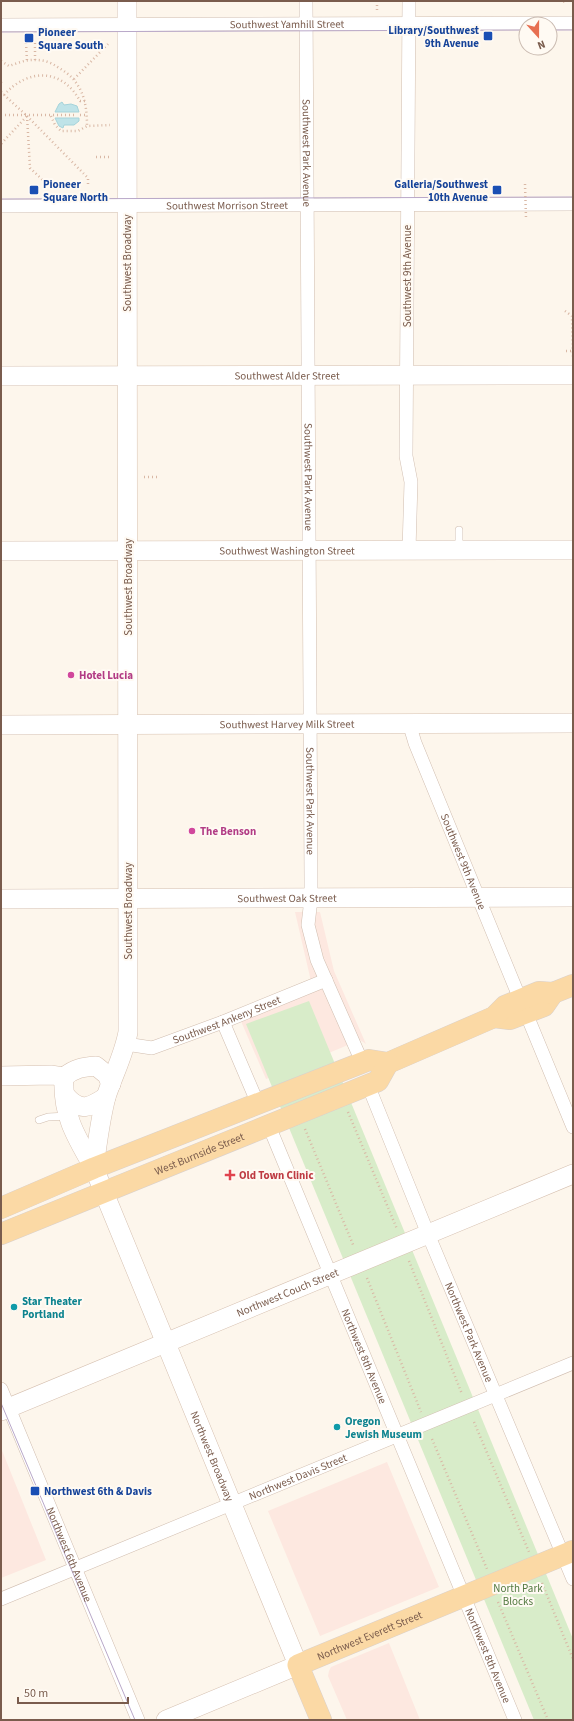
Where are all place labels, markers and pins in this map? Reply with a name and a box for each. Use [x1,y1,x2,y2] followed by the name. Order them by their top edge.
[388,23,480,51] place label: Library/Southwest 9th Avenue
[38,25,104,53] place label: Pioneer Square South
[482,30,494,42] marker: Library/Southwest 9th Avenue
[23,32,35,44] marker: Pioneer Square South
[43,177,108,205] place label: Pioneer Square North
[394,177,489,205] place label: Galleria/Southwest 10th Avenue
[28,184,40,196] marker: Pioneer Square North
[491,184,503,196] marker: Galleria/Southwest 10th Avenue
[79,668,133,683] place label: Hotel Lucia
[66,670,76,680] marker: Hotel Lucia
[200,824,256,839] place label: The Benson
[187,826,197,836] marker: The Benson
[239,1168,314,1183] place label: Old Town Clinic
[224,1169,236,1181] marker: Old Town Clinic
[22,1294,82,1322] place label: Star Theater Portland
[9,1302,19,1312] marker: Star Theater Portland
[345,1414,422,1442] place label: Oregon Jewish Museum
[332,1422,342,1432] marker: Oregon Jewish Museum
[44,1484,152,1499] place label: Northwest 6th & Davis
[29,1485,41,1497] marker: Northwest 6th & Davis

